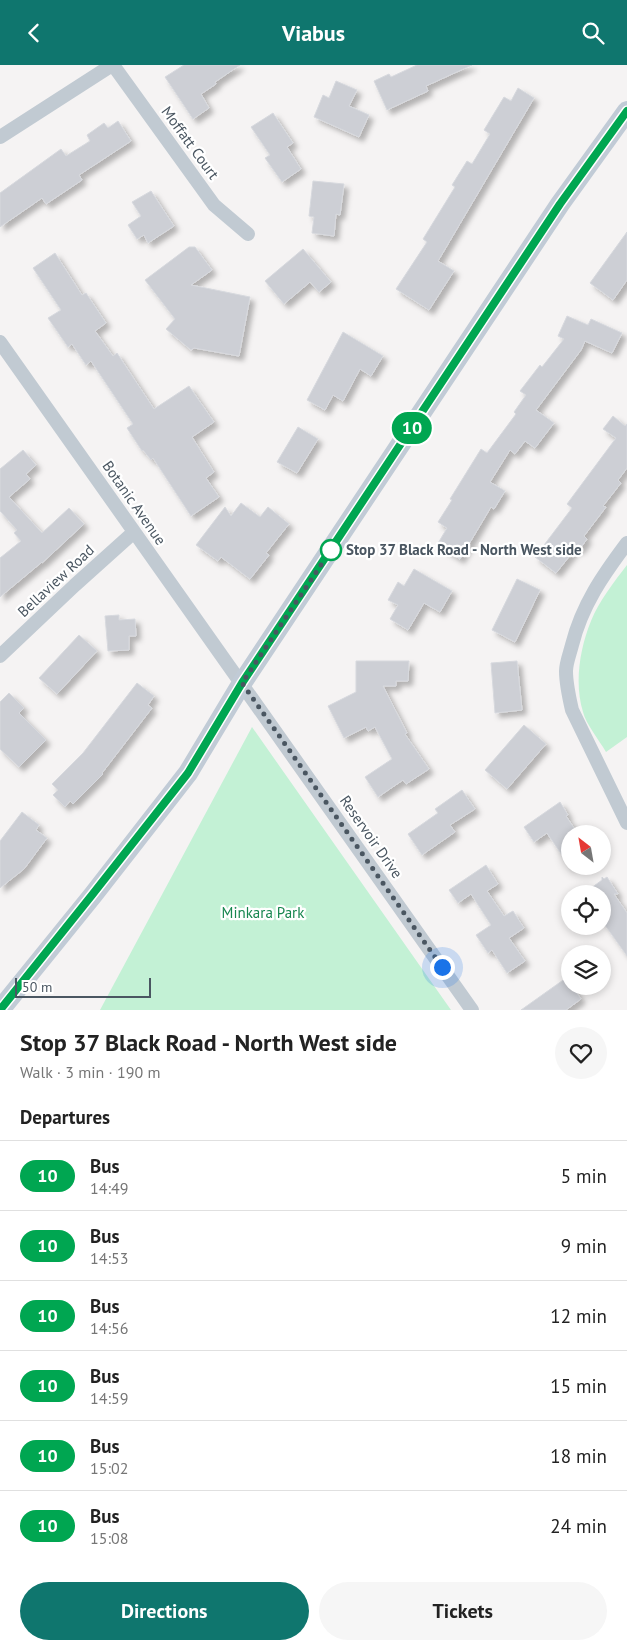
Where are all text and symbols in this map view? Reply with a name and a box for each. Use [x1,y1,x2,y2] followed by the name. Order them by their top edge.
[20,19,48,47] icon: back
[282,19,345,47] text: Viabus
[579,19,607,47] icon: search
[158,102,223,183] street label: Moffatt Court
[390,412,434,444] line badge: 10
[402,416,422,439] text: 10
[98,457,170,548] street label: Botanic Avenue
[320,539,342,561] marker: Stop 37 Black Road - North West side
[13,540,98,621] street label: Bellaview Road
[346,540,582,559] place label: Stop 37 Black Road - North West side
[336,792,407,882] street label: Reservoir Drive
[561,825,611,875] north arrow
[561,825,611,995] map controls
[561,885,611,935] button: locate
[222,903,305,922] park label: Minkara Park
[561,945,611,995] button: layers
[430,955,455,980] your location
[15,975,151,998] scale bar
[22,978,52,996] text: 50 m
[20,1027,397,1058] text: Stop 37 Black Road - North West side
[555,1027,607,1079] button: heart
[20,1062,160,1082] text: Walk · 3 min · 190 m
[20,1105,110,1129] text: Departures
[90,1154,119,1178] text: Bus
[37,1164,58,1187] text: 10
[561,1164,607,1188] text: 5 min
[90,1178,128,1198] text: 14:49
[90,1224,119,1248] text: Bus
[37,1234,58,1257] text: 10
[561,1234,607,1258] text: 9 min
[90,1248,128,1268] text: 14:53
[90,1294,119,1318] text: Bus
[37,1304,58,1327] text: 10
[550,1304,607,1328] text: 12 min
[90,1318,128,1338] text: 14:56
[90,1364,119,1388] text: Bus
[37,1374,58,1397] text: 10
[550,1374,607,1398] text: 15 min
[90,1388,128,1408] text: 14:59
[90,1434,119,1458] text: Bus
[37,1444,58,1467] text: 10
[550,1444,607,1468] text: 18 min
[90,1458,128,1478] text: 15:02
[90,1504,119,1528] text: Bus
[37,1514,58,1537] text: 10
[550,1514,607,1538] text: 24 min
[90,1528,128,1548] text: 15:08
[20,1582,309,1640] button: Directions
[319,1582,607,1640] button: Tickets

